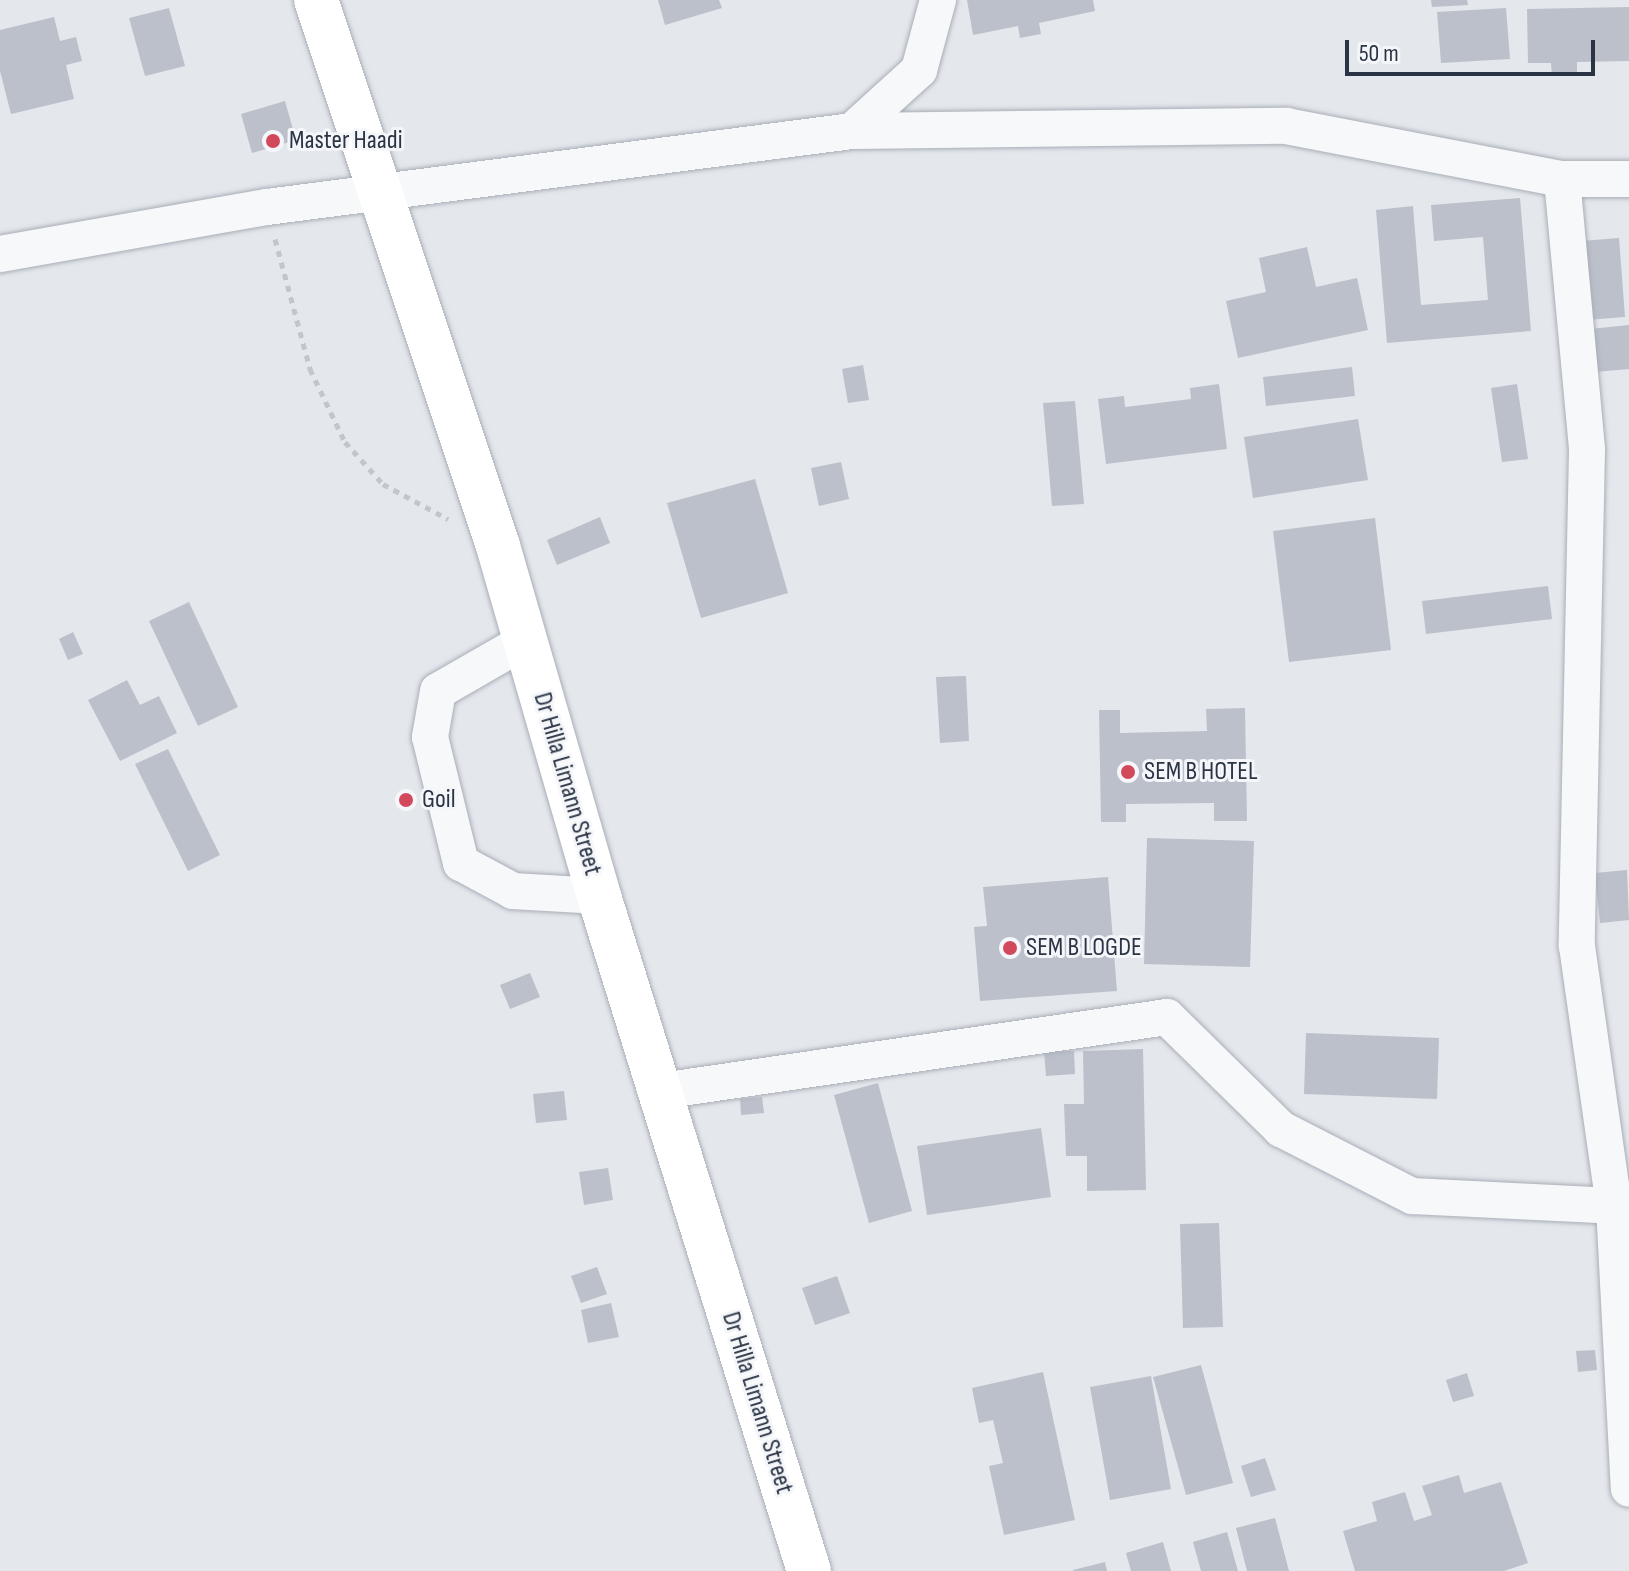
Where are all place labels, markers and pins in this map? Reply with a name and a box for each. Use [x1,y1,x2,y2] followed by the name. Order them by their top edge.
[289,125,402,157] place label: Master Haadi
[264,132,282,150] marker: Master Haadi
[1144,756,1258,788] place label: SEM B HOTEL
[1119,763,1137,781] marker: SEM B HOTEL
[422,784,455,816] place label: Goil
[397,791,415,809] marker: Goil
[1026,932,1142,964] place label: SEM B LOGDE
[1001,939,1019,957] marker: SEM B LOGDE

